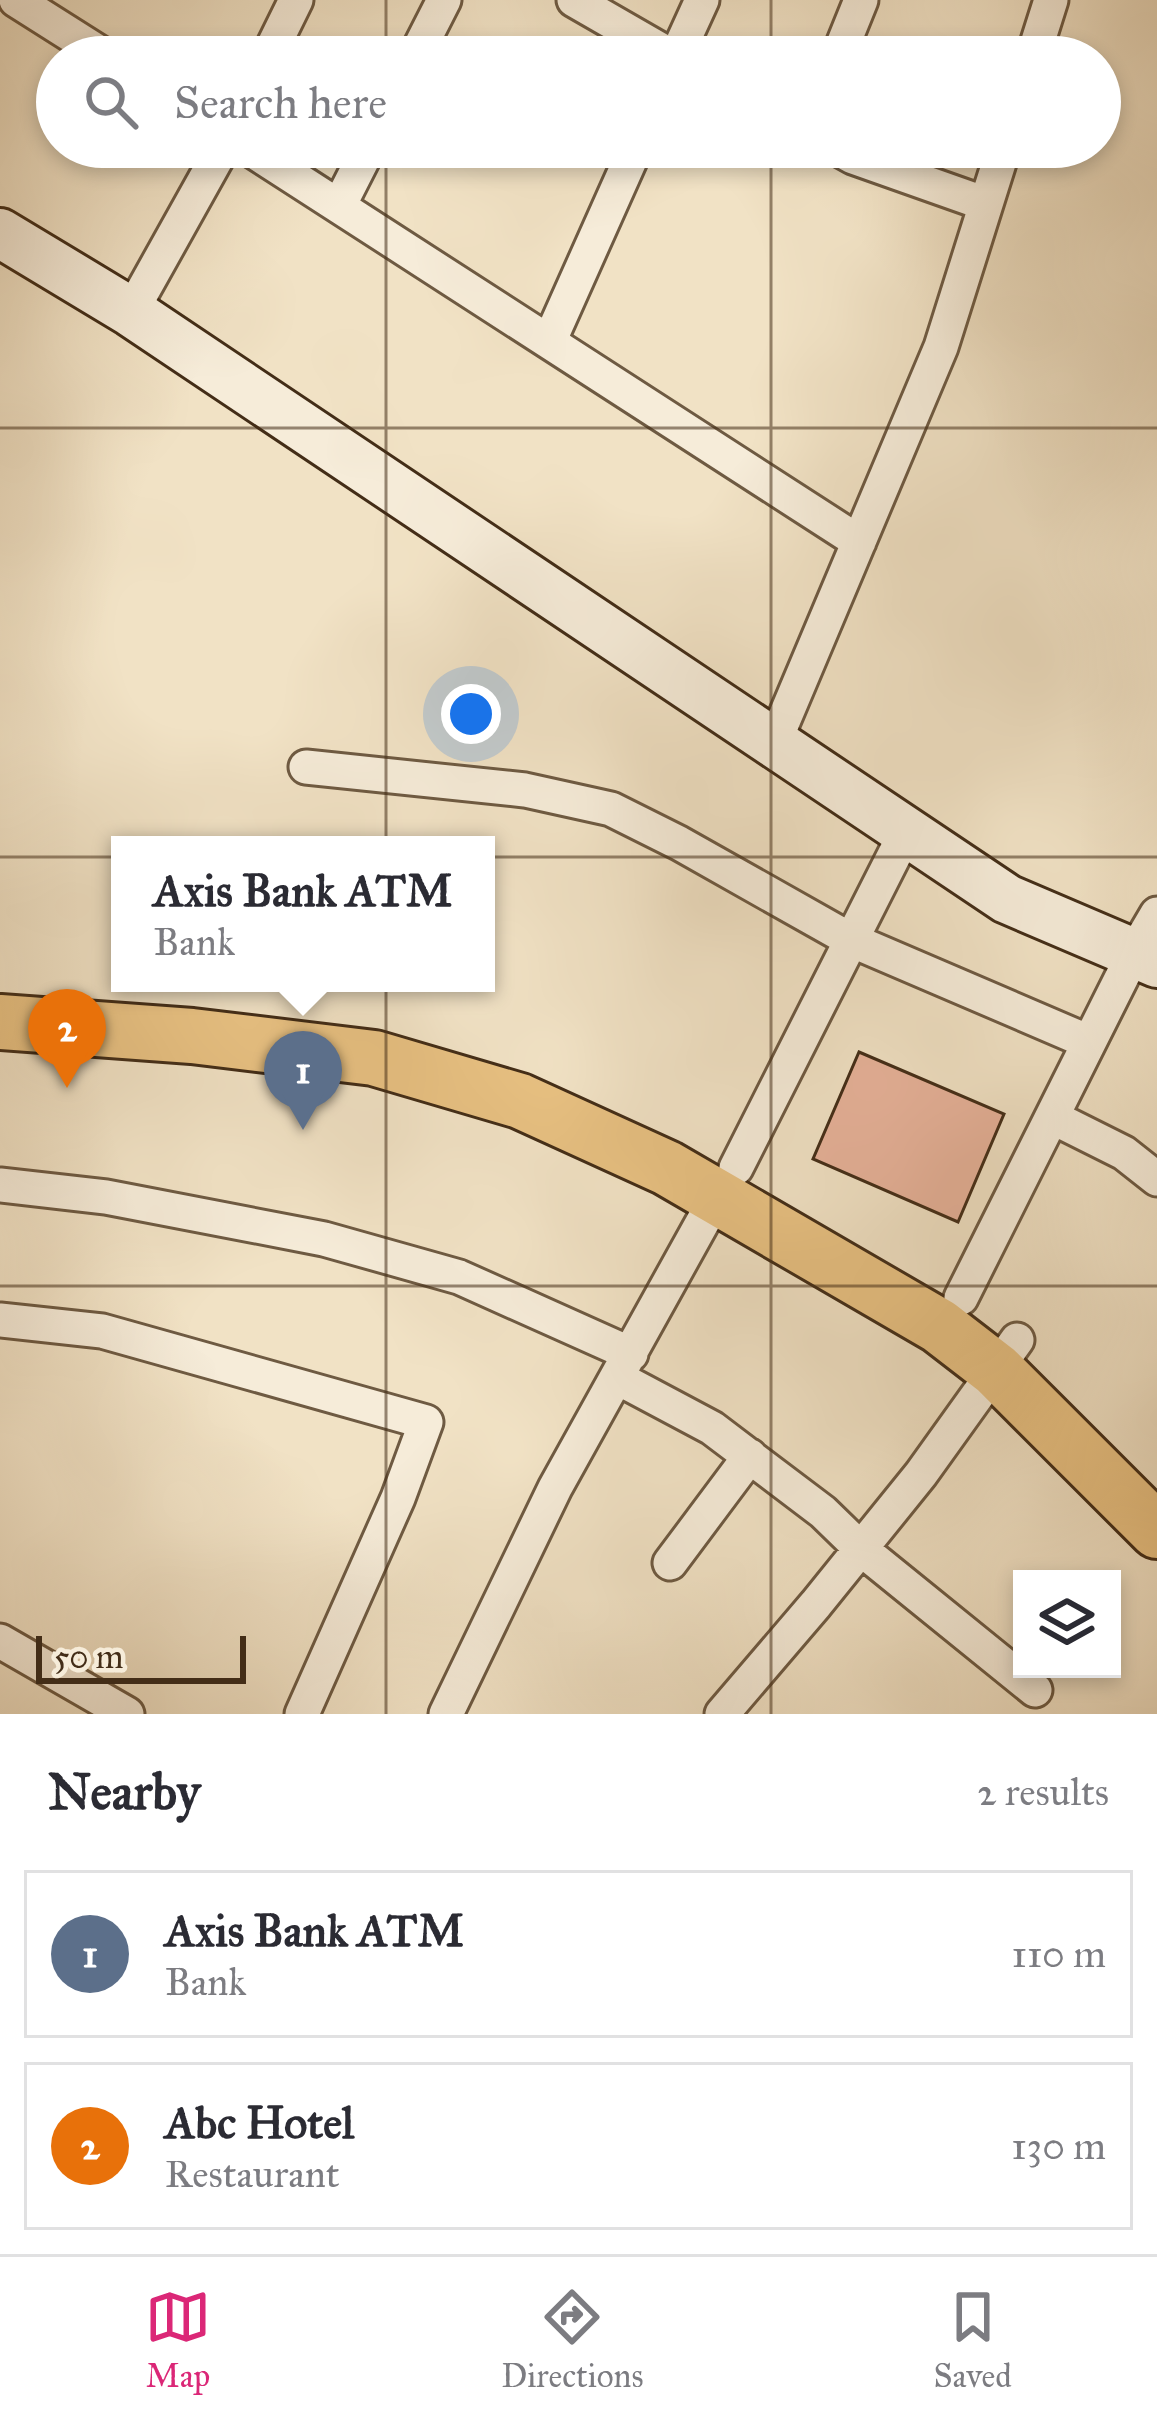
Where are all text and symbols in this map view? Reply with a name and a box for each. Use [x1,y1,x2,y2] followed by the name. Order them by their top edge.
[36,36,1121,168] search box
[78,69,144,135] icon: search
[174,75,387,130] text: Search here
[441,684,501,744] your location
[111,836,495,992] popup
[154,863,452,918] text: Axis Bank ATM
[154,918,235,966] text: Bank
[28,989,106,1088] pin: 2
[264,1031,342,1130] pin: 1
[1013,1570,1121,1678] map controls
[1013,1570,1121,1678] button: layers
[36,1630,246,1683] scale bar
[54,1637,123,1677] text: 50 m
[48,1761,200,1823] text: Nearby
[977,1768,1109,1816] text: 2 results
[165,1903,464,1958] text: Axis Bank ATM
[82,1930,98,1978] text: 1
[1011,1930,1106,1978] text: 110 m
[165,1958,246,2006] text: Bank
[165,2095,354,2150] text: Abc Hotel
[80,2122,100,2170] text: 2
[1011,2122,1106,2170] text: 130 m
[165,2150,340,2198] text: Restaurant
[145,2284,211,2396] tab: Map
[501,2284,643,2396] tab: Directions
[934,2284,1012,2396] tab: Saved

